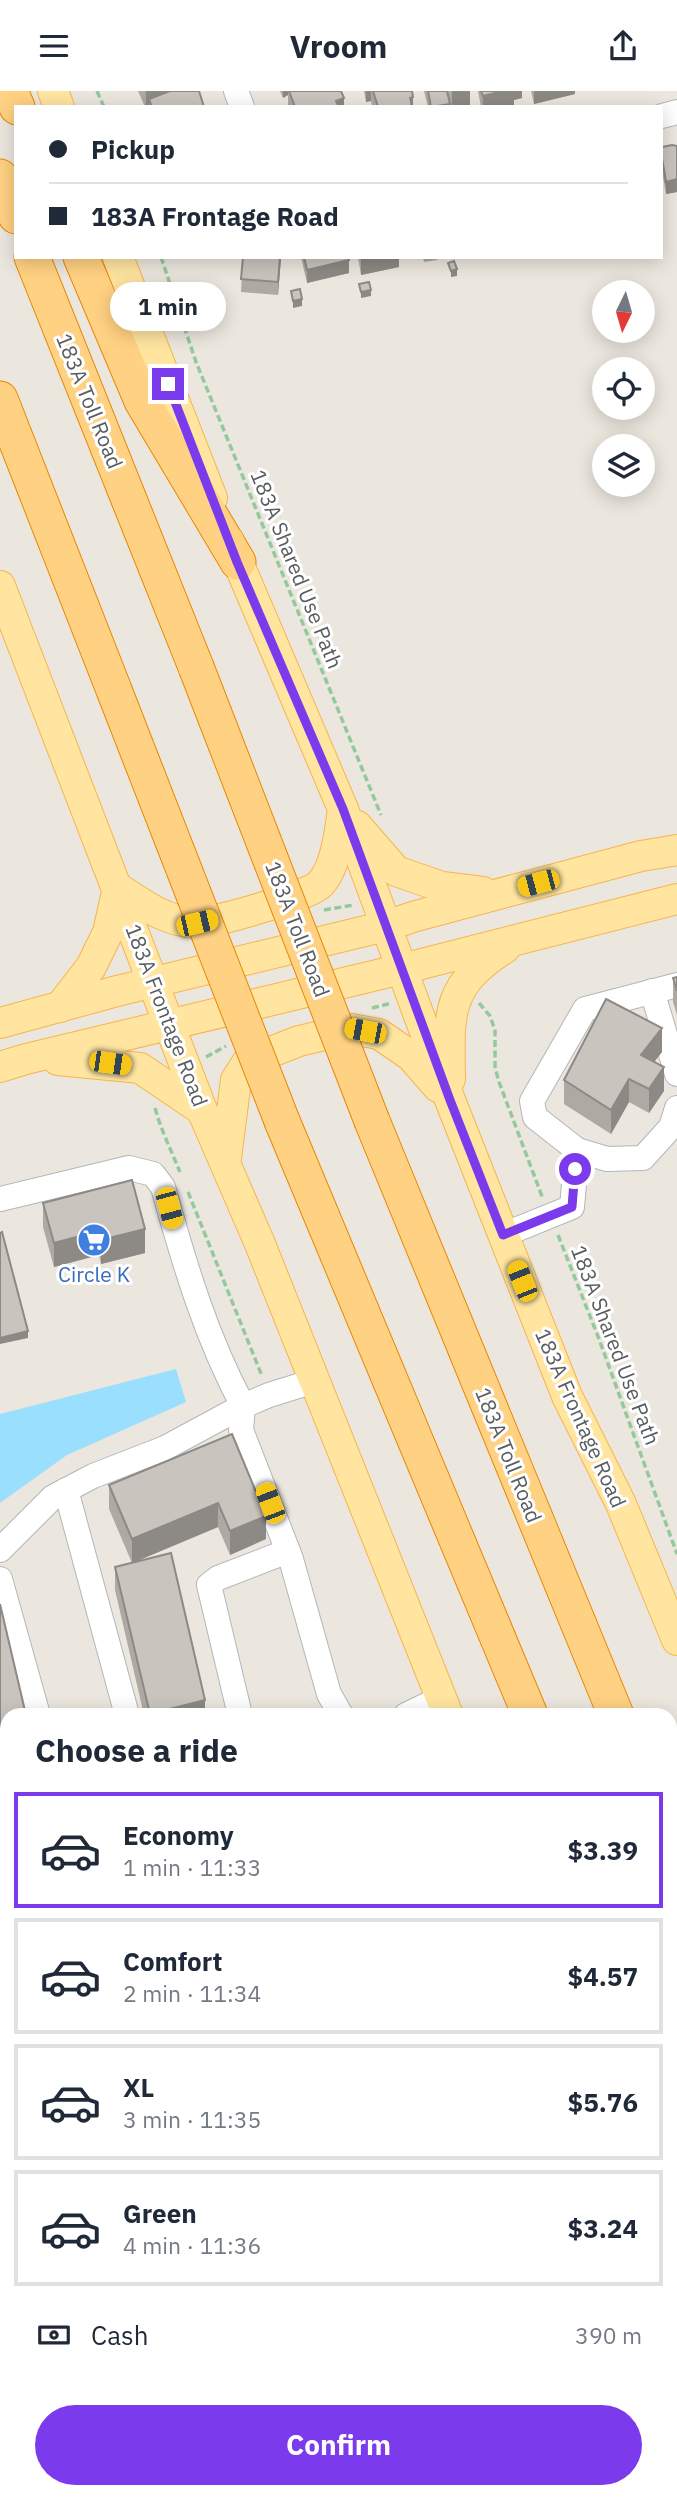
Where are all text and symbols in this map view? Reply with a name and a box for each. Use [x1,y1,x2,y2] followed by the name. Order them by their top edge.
[290,25,387,67] text: Vroom
[35,27,73,65] icon: menu
[604,27,642,65] icon: share
[91,132,175,166] text: Pickup
[91,199,339,233] text: 183A Frontage Road
[592,280,654,343] north arrow
[592,280,655,497] map controls
[110,282,226,331] callout: 1 min
[138,291,198,321] text: 1 min
[50,329,130,473] street label: 183A Toll Road
[592,357,655,420] button: locate
[152,368,184,400] route end
[592,434,655,497] button: layers
[244,466,350,672] street label: 183A Shared Use Path
[259,857,337,1001] street label: 183A Toll Road
[515,867,562,899] car
[175,908,220,938] car
[119,920,215,1110] street label: 183A Frontage Road
[343,1017,388,1045] car
[88,1050,133,1076] car
[559,1153,591,1185] route start
[154,1185,185,1231] car
[75,1221,113,1259] supermarket icon: Circle K
[565,1241,667,1449] street label: 183A Shared Use Path
[505,1258,540,1304] car
[58,1260,130,1288] place label: Circle K
[529,1324,633,1512] street label: 183A Frontage Road
[469,1383,549,1527] street label: 183A Toll Road
[253,1480,288,1526] car
[35,1729,238,1771] text: Choose a ride
[123,1818,234,1852] text: Economy
[39,1819,102,1882] icon: car
[568,1833,638,1867] text: $3.39
[123,1852,261,1882] text: 1 min · 11:33
[123,1944,222,1978] text: Comfort
[39,1945,102,2008] icon: car
[568,1959,638,1993] text: $4.57
[123,1978,261,2008] text: 2 min · 11:34
[123,2070,154,2104] text: XL
[39,2071,102,2134] icon: car
[568,2085,638,2119] text: $5.76
[123,2104,261,2134] text: 3 min · 11:35
[123,2196,197,2230] text: Green
[39,2197,102,2260] icon: car
[568,2211,638,2245] text: $3.24
[123,2230,261,2260] text: 4 min · 11:36
[35,2316,73,2354] icon: cash
[91,2318,148,2352] text: Cash
[575,2320,642,2350] text: 390 m
[35,2405,642,2485] button: Confirm

